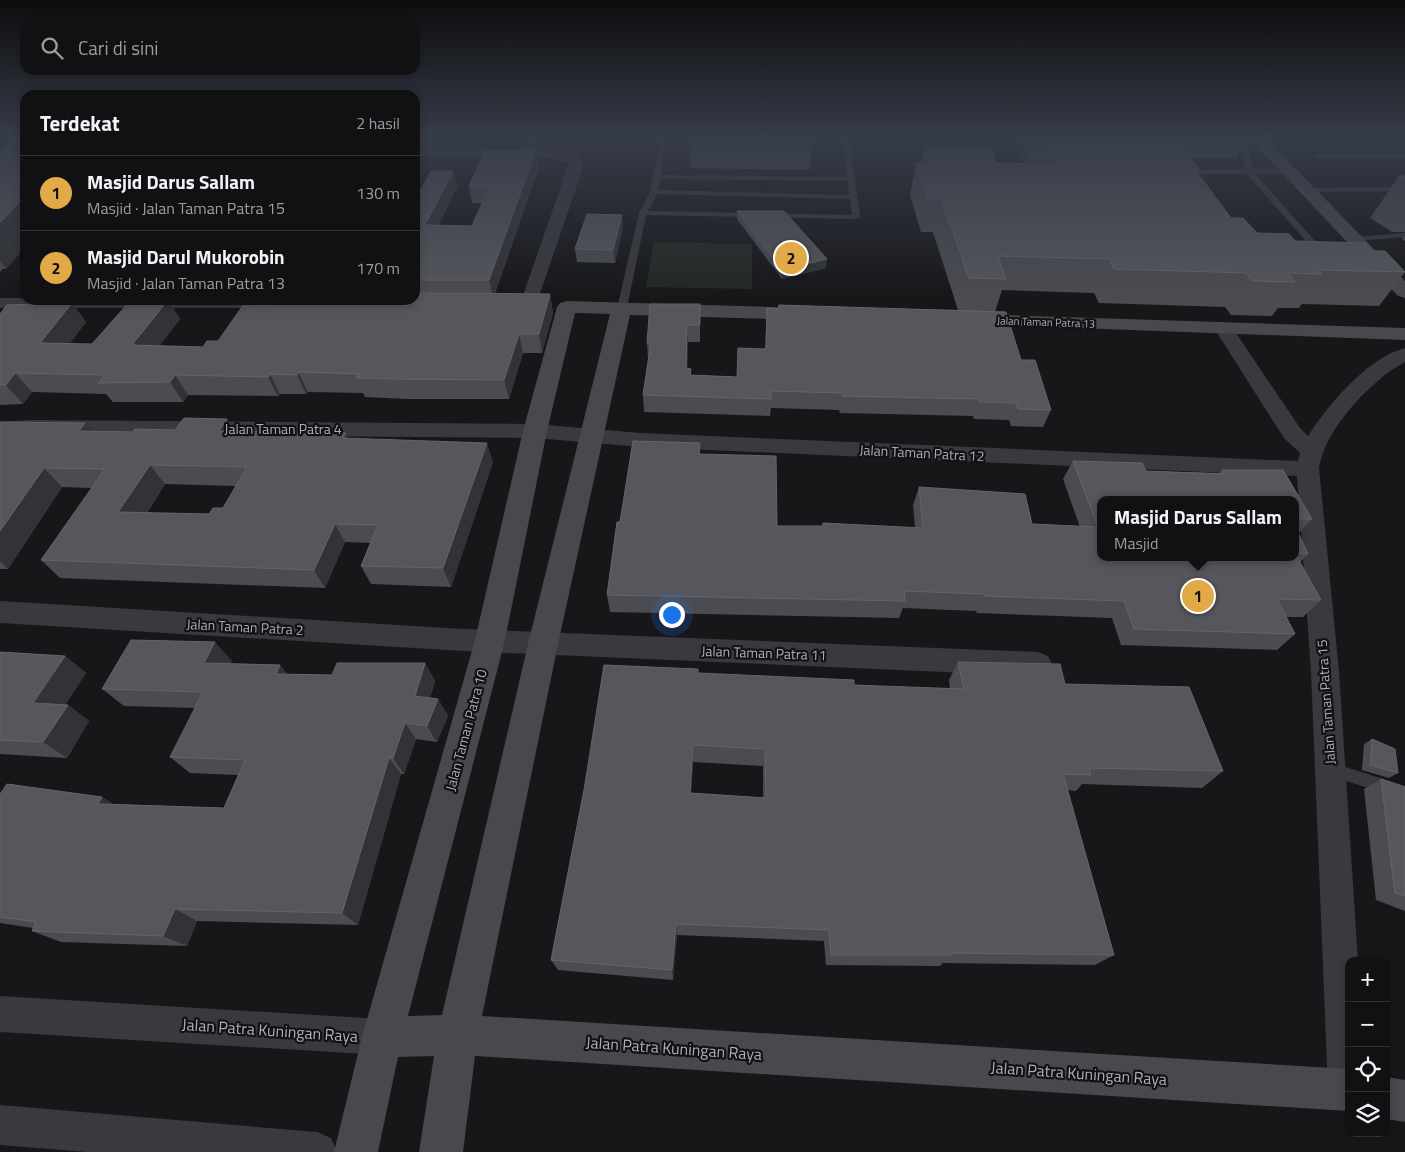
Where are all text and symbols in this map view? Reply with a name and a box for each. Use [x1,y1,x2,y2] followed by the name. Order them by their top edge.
[20,20,420,75] search box
[78,33,159,62] text: Cari di sini
[38,34,66,62] icon: search
[40,107,120,139] text: Terdekat
[356,111,400,135] text: 2 hasil
[87,167,255,196] text: Masjid Darus Sallam
[52,181,60,205] text: 1
[356,181,400,205] text: 130 m
[87,196,285,220] text: Masjid · Jalan Taman Patra 15
[775,239,807,277] pin: 2
[87,242,285,271] text: Masjid Darul Mukorobin
[52,256,60,280] text: 2
[356,256,400,280] text: 170 m
[87,271,285,295] text: Masjid · Jalan Taman Patra 13
[997,312,1095,332] street label: Jalan Taman Patra 13
[224,418,342,439] street label: Jalan Taman Patra 4
[859,439,985,466] street label: Jalan Taman Patra 12
[1097,496,1299,561] popup
[1114,502,1282,531] text: Masjid Darus Sallam
[1114,531,1158,555] text: Masjid
[1182,577,1214,615] pin: 1
[659,602,685,628] your location
[186,613,304,640] street label: Jalan Taman Patra 2
[1311,639,1340,765] street label: Jalan Taman Patra 15
[701,640,827,665] street label: Jalan Taman Patra 11
[439,667,492,793] street label: Jalan Taman Patra 10
[1345,957,1390,1137] map controls
[1345,957,1390,1002] button: +
[1345,1002,1390,1047] button: −
[181,1012,359,1048] street label: Jalan Patra Kuningan Raya
[585,1030,763,1066] street label: Jalan Patra Kuningan Raya
[1345,1047,1390,1092] button: locate
[990,1055,1168,1091] street label: Jalan Patra Kuningan Raya
[1345,1092,1390,1137] button: layers

